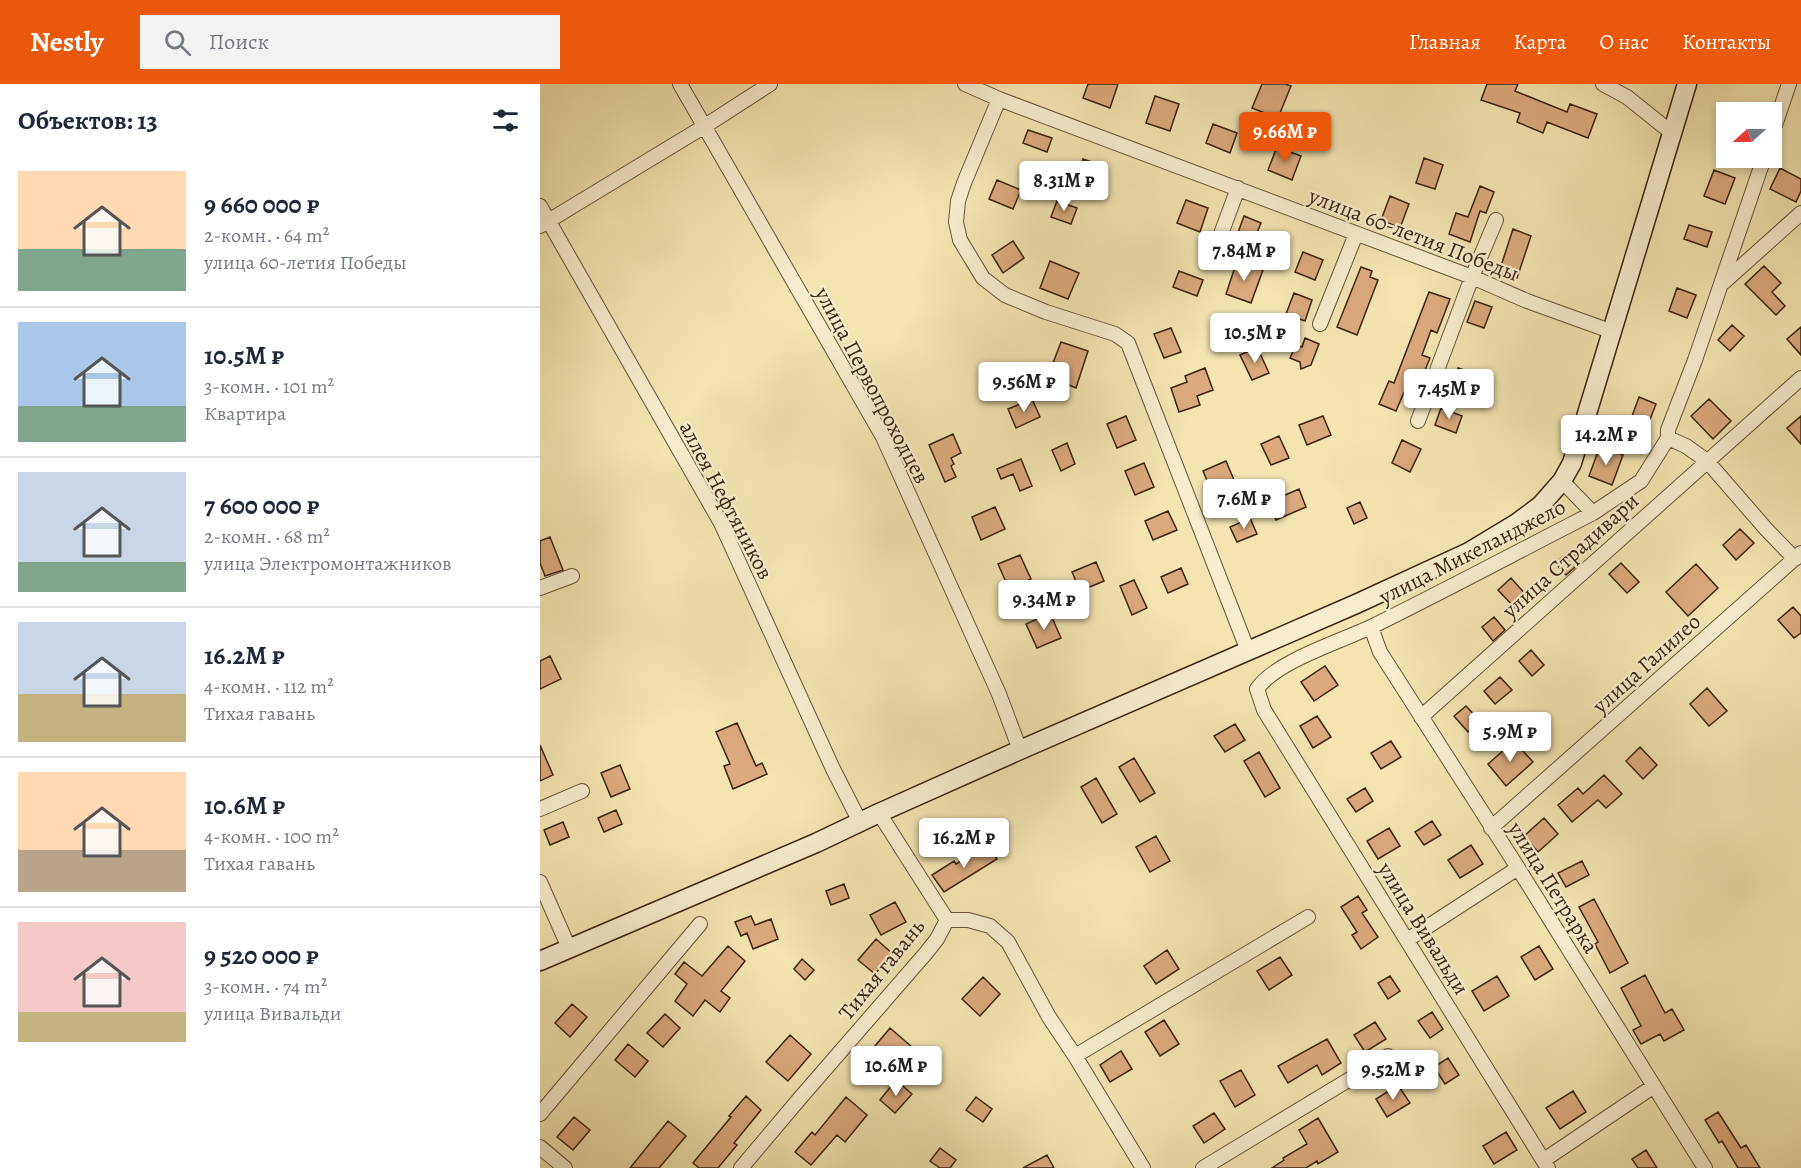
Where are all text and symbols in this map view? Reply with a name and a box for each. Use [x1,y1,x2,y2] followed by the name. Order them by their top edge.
[140,15,560,69] search box
[30,23,104,61] text: Nestly
[161,26,194,59] icon: search
[209,27,269,57] text: Поиск
[1409,28,1481,56] text: Главная
[1514,28,1566,56] text: Карта
[1599,28,1649,56] text: О нас
[1682,28,1771,56] text: Контакты
[1716,102,1782,168] north arrow
[1716,102,1782,168] map controls
[18,103,158,138] text: Объектов: 13
[489,104,522,137] icon: filters
[1230,112,1340,163] pin: 9.66M ₽
[1253,118,1317,145] text: 9.66M ₽
[1009,161,1119,212] pin: 8.31M ₽
[1033,167,1095,194] text: 8.31M ₽
[1303,181,1523,289] street label: улица 60-летия Победы
[204,187,319,222] text: 9 660 000 ₽
[66,195,138,267] icon: home
[204,222,329,249] text: 2-комн. · 64 m²
[1189,231,1299,282] pin: 7.84M ₽
[1212,237,1276,264] text: 7.84M ₽
[204,249,407,276] text: улица 60-летия Победы
[807,281,937,489] street label: улица Первопроходцев
[1200,313,1310,364] pin: 10.5M ₽
[1224,319,1286,346] text: 10.5M ₽
[204,338,284,373] text: 10.5M ₽
[66,346,138,418] icon: home
[969,362,1079,413] pin: 9.56M ₽
[992,368,1056,395] text: 9.56M ₽
[1394,369,1504,420] pin: 7.45M ₽
[204,373,334,400] text: 3-комн. · 101 m²
[1418,375,1480,402] text: 7.45M ₽
[204,400,286,427] text: Квартира
[1551,415,1661,466] pin: 14.2M ₽
[672,416,780,585] street label: аллея Нефтяников
[1575,421,1637,448] text: 14.2M ₽
[1195,479,1293,530] pin: 7.6M ₽
[1217,485,1271,512] text: 7.6M ₽
[1495,486,1646,626] street label: улица Страдивари
[204,488,319,523] text: 7 600 000 ₽
[1373,492,1571,612] street label: улица Микеланджело
[66,496,138,568] icon: home
[204,523,330,550] text: 2-комн. · 68 m²
[204,550,452,577] text: улица Электромонтажников
[989,580,1099,631] pin: 9.34M ₽
[1012,586,1076,613] text: 9.34M ₽
[1585,607,1707,721] street label: улица Галилео
[204,638,285,673] text: 16.2M ₽
[66,646,138,718] icon: home
[204,673,334,700] text: 4-комн. · 112 m²
[204,700,315,727] text: Тихая гавань
[1461,712,1559,763] pin: 5.9M ₽
[1483,718,1537,745] text: 5.9M ₽
[204,788,285,823] text: 10.6M ₽
[66,796,138,868] icon: home
[1500,815,1606,960] street label: улица Петрарка
[909,818,1019,869] pin: 16.2M ₽
[204,823,339,850] text: 4-комн. · 100 m²
[933,824,995,851] text: 16.2M ₽
[204,850,315,877] text: Тихая гавань
[1370,856,1476,1001] street label: улица Вивальди
[832,912,932,1026] street label: Тихая гавань
[204,938,319,973] text: 9 520 000 ₽
[66,946,138,1018] icon: home
[204,973,327,1000] text: 3-комн. · 74 m²
[204,1000,341,1027] text: улица Вивальди
[841,1046,951,1097] pin: 10.6M ₽
[1338,1050,1448,1101] pin: 9.52M ₽
[865,1052,927,1079] text: 10.6M ₽
[1361,1056,1425,1083] text: 9.52M ₽

